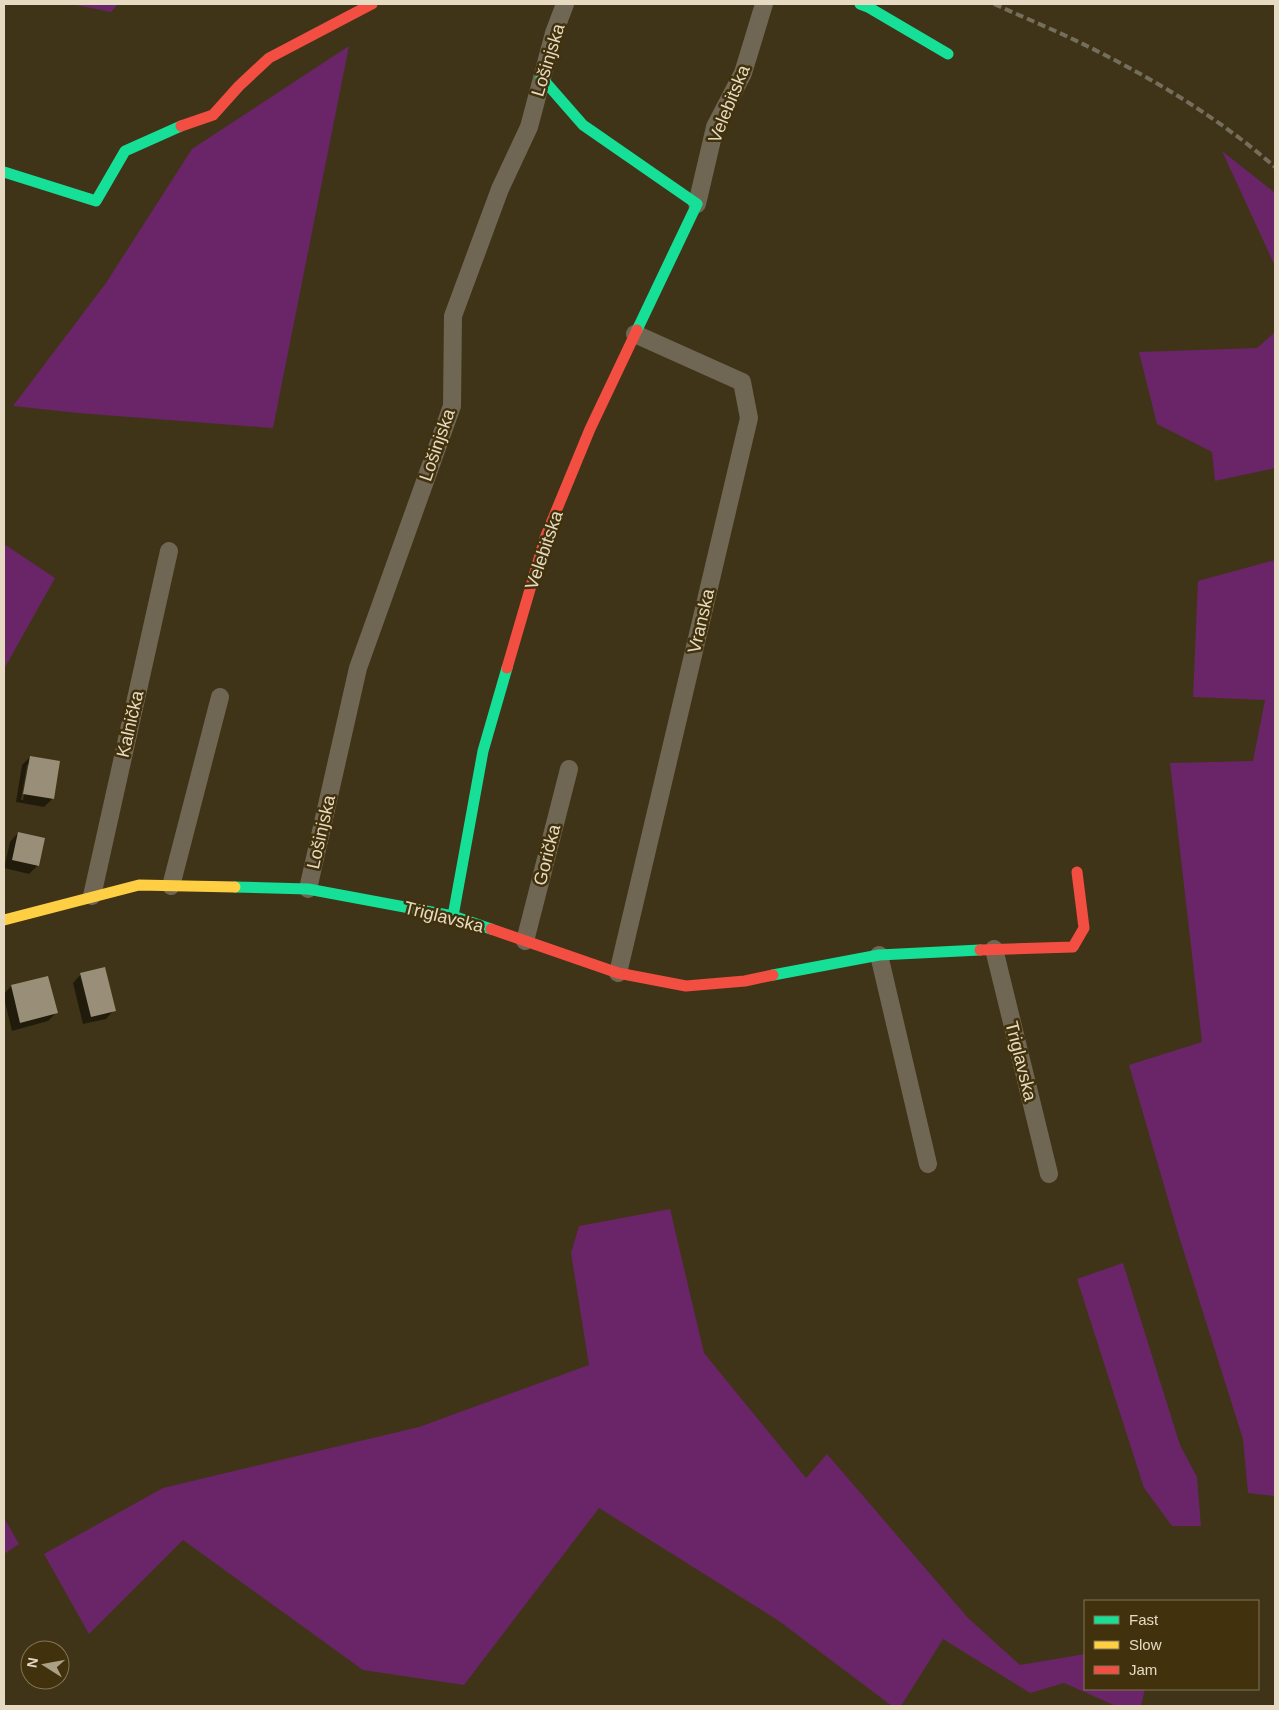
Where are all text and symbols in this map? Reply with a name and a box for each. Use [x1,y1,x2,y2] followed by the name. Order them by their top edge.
[527,20,569,99] street label: Lošinjska
[704,61,754,146] street label: Velebitska
[415,405,459,484] street label: Lošinjska
[521,507,567,592] street label: Velebitska
[684,586,718,655] street label: Vranska
[113,688,148,759] street label: Kalnička
[303,792,339,871] street label: Lošinjska
[530,822,564,888] street label: Gorička
[402,897,487,937] street label: Triglavska
[1001,1019,1041,1104] street label: Triglavska
[1084,1600,1259,1690] legend
[1129,1611,1159,1628] text: Fast
[1129,1636,1162,1653] text: Slow
[20,1640,70,1690] north arrow
[23,1656,41,1669] text: N
[1129,1661,1157,1678] text: Jam

